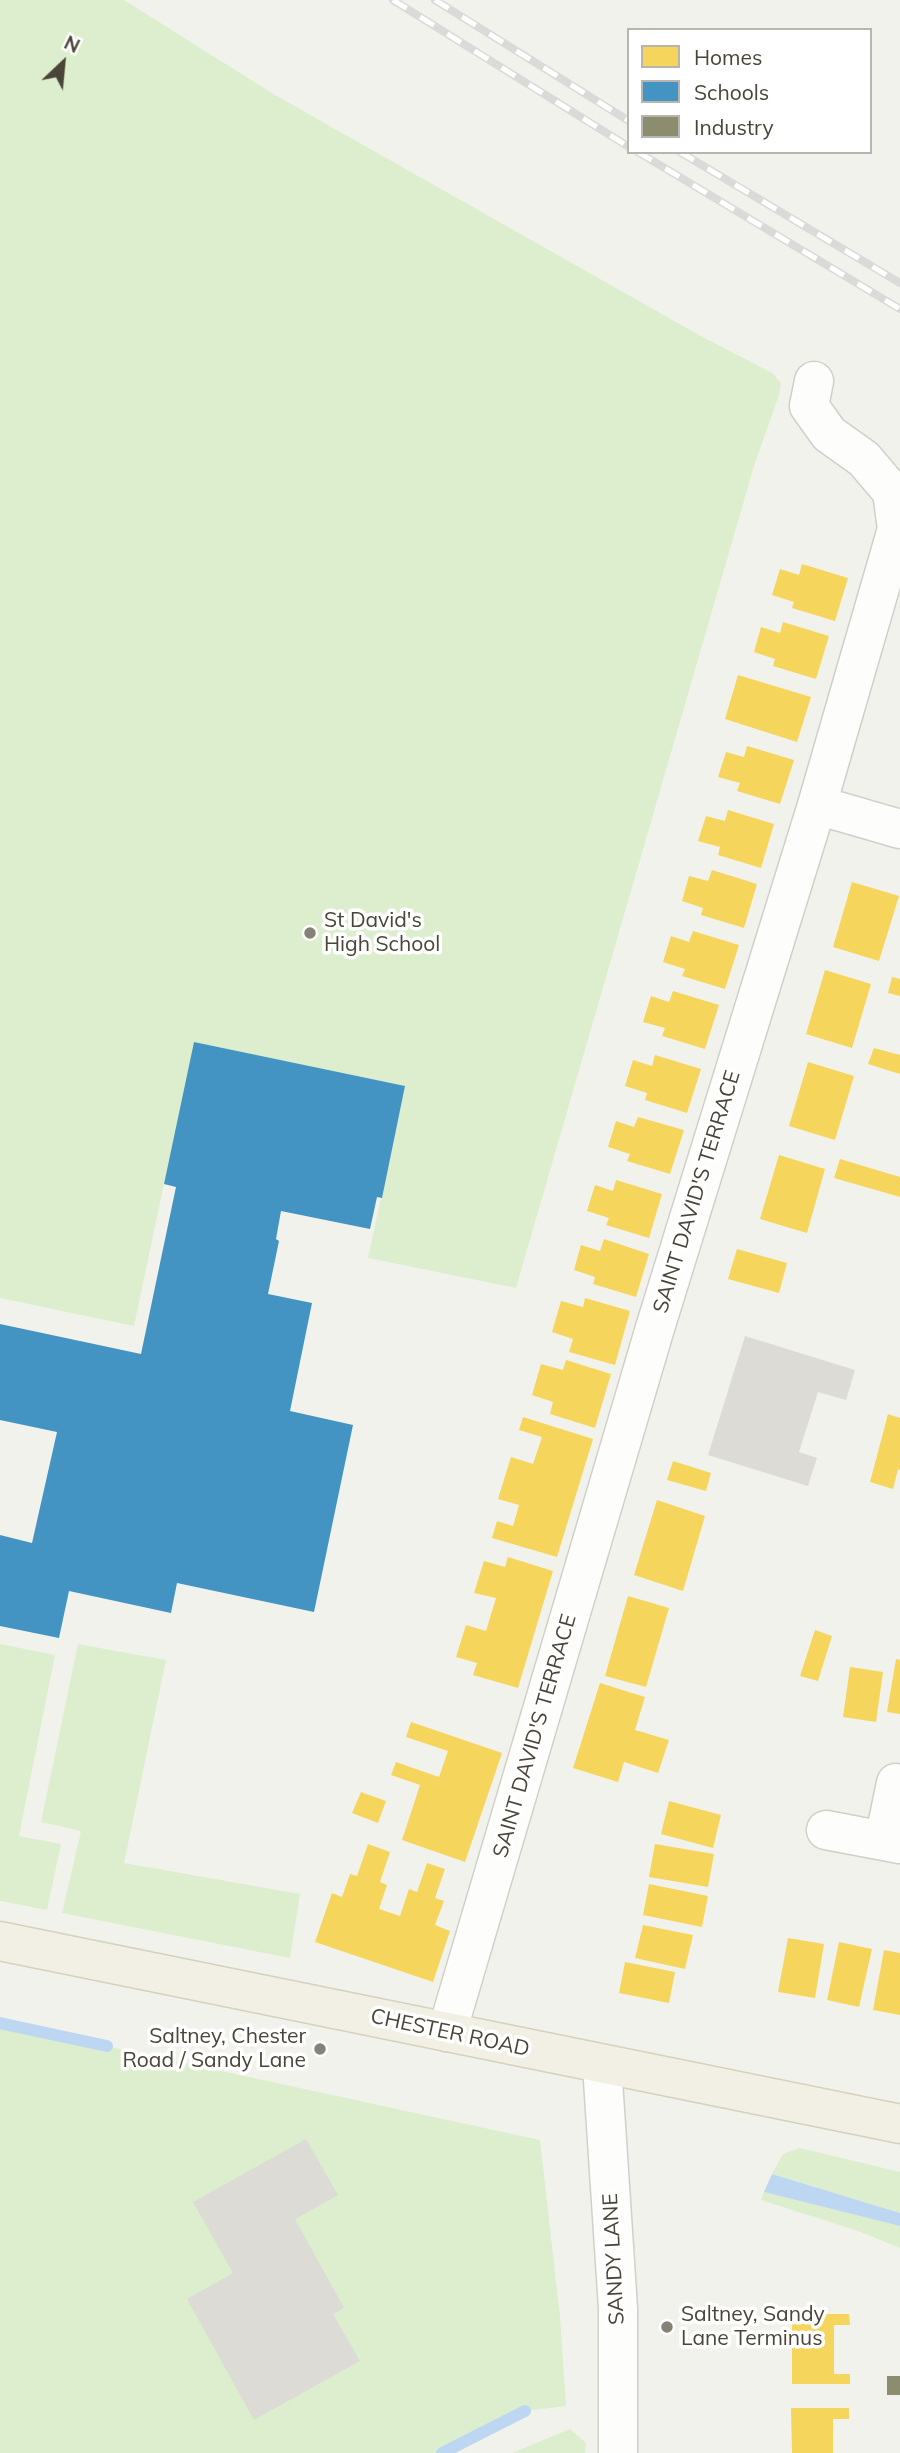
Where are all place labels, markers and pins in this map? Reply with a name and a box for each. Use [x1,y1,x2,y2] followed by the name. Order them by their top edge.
[324,908,440,958] place label: St David's High School
[302,925,318,941] marker: St David's High School
[123,2024,306,2074] place label: Saltney, Chester Road / Sandy Lane
[312,2041,328,2057] marker: Saltney, Chester Road / Sandy Lane
[681,2302,825,2352] place label: Saltney, Sandy Lane Terminus
[659,2319,675,2335] marker: Saltney, Sandy Lane Terminus

